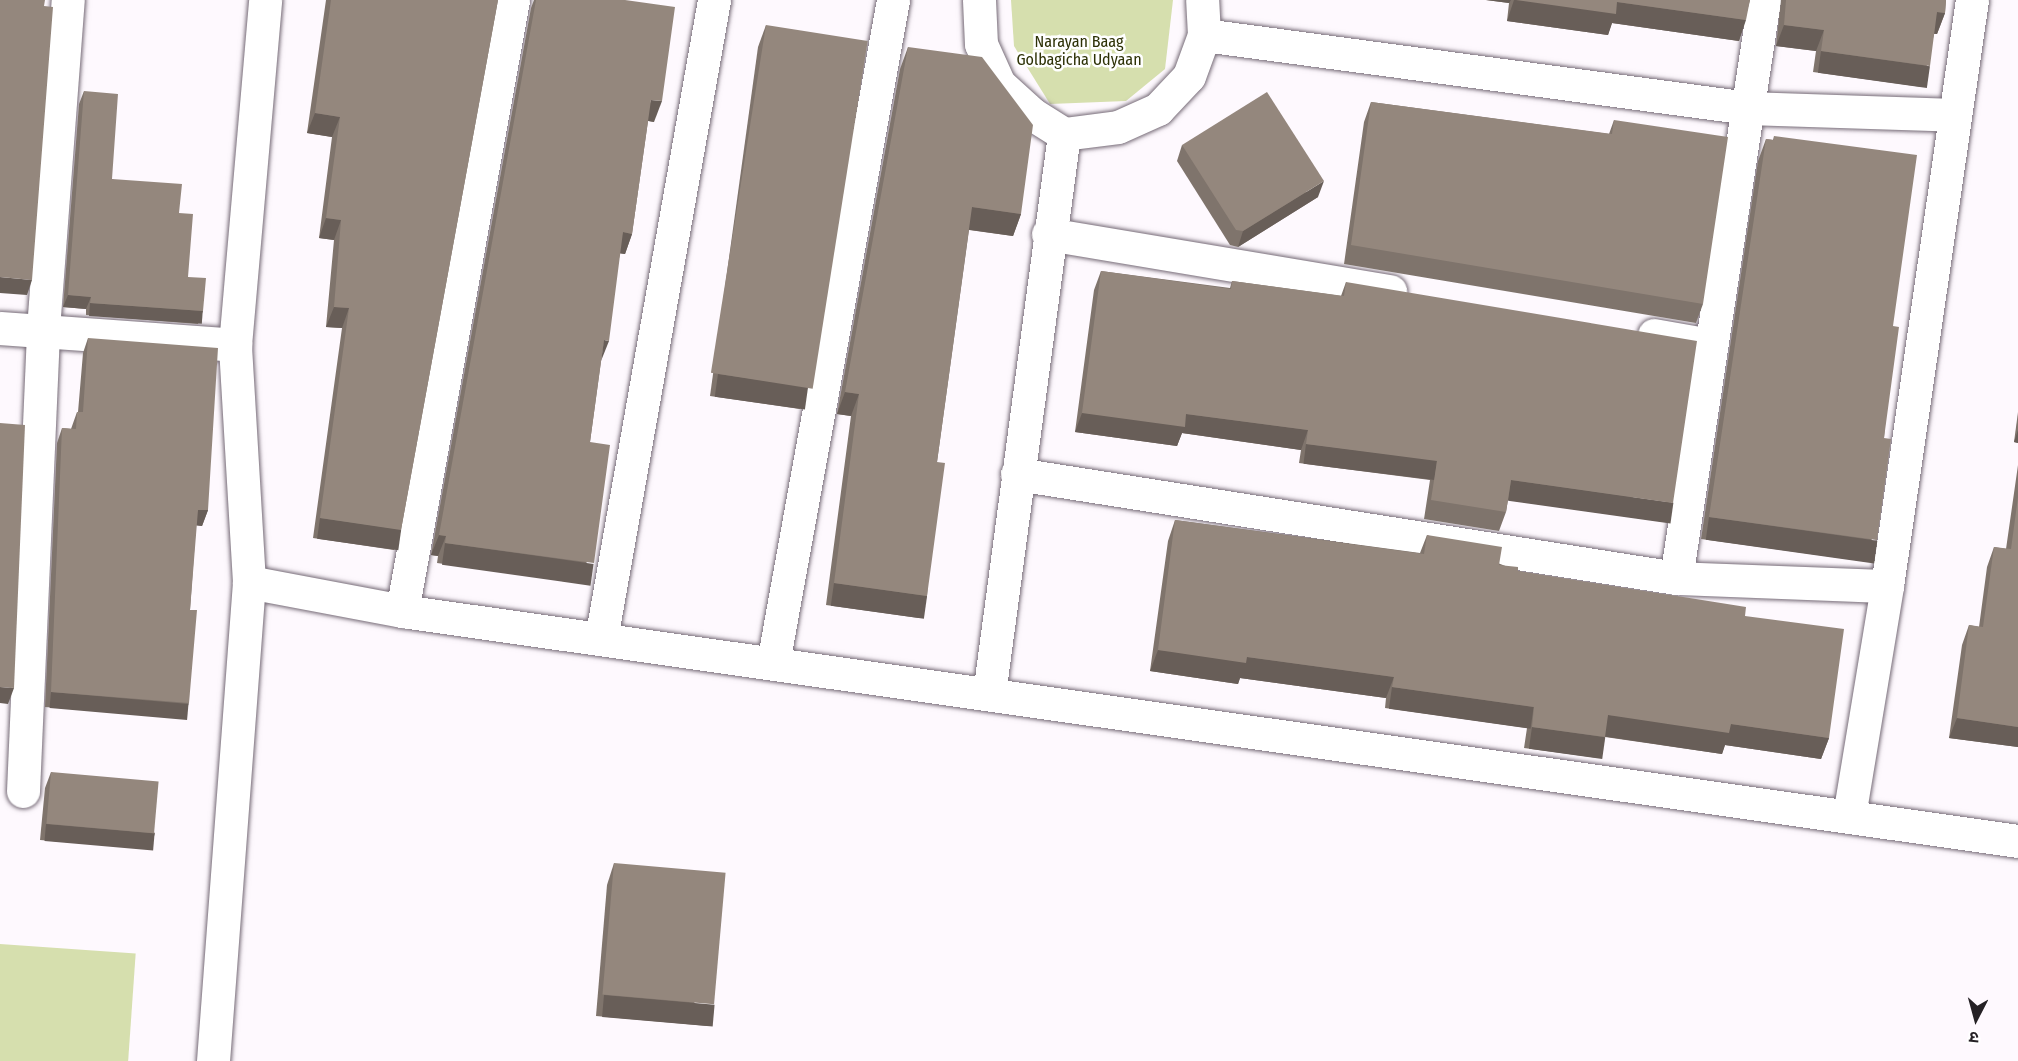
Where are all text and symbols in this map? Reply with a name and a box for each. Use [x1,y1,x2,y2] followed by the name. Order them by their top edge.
[1016,32,1142,70] park label: Narayan Baag Golbagicha Udyaan
[1946,989,2006,1049] north arrow
[1968,1027,1980,1047] text: उ

